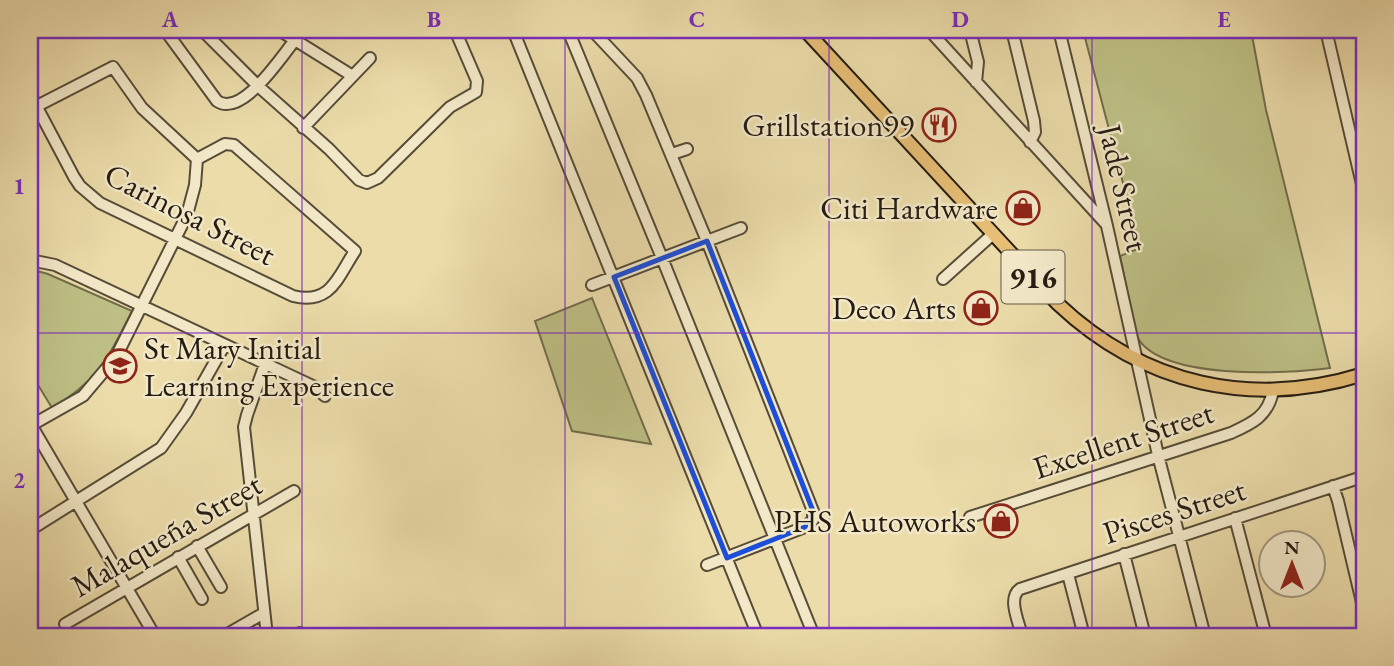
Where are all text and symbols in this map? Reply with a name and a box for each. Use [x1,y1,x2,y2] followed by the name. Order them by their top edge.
[161,4,179,34] text: A
[427,4,441,34] text: B
[689,4,705,34] text: C
[951,4,969,34] text: D
[1217,4,1231,34] text: E
[742,104,914,146] place label: Grillstation99
[920,106,958,144] restaurant icon: Grillstation99
[1088,117,1159,256] street label: Jade Street
[97,153,283,275] street label: Carinosa Street
[13,171,25,201] text: 1
[820,187,998,229] place label: Citi Hardware
[1004,189,1042,227] shop icon: Citi Hardware
[1002,250,1064,304] road number: 916
[832,287,956,329] place label: Deco Arts
[962,289,1000,327] shop icon: Deco Arts
[144,327,394,406] place label: St Mary Initial Learning Experience
[101,347,139,385] school or university icon: St Mary Initial Learning Experience
[1027,391,1219,489] street label: Excellent Street
[63,463,269,607] street label: Malaqueña Street
[13,465,25,495] text: 2
[1097,468,1251,554] street label: Pisces Street
[774,500,976,542] place label: PHS Autoworks
[982,502,1020,540] shop icon: PHS Autoworks
[1258,530,1328,600] north arrow
[1284,535,1300,560] text: N

